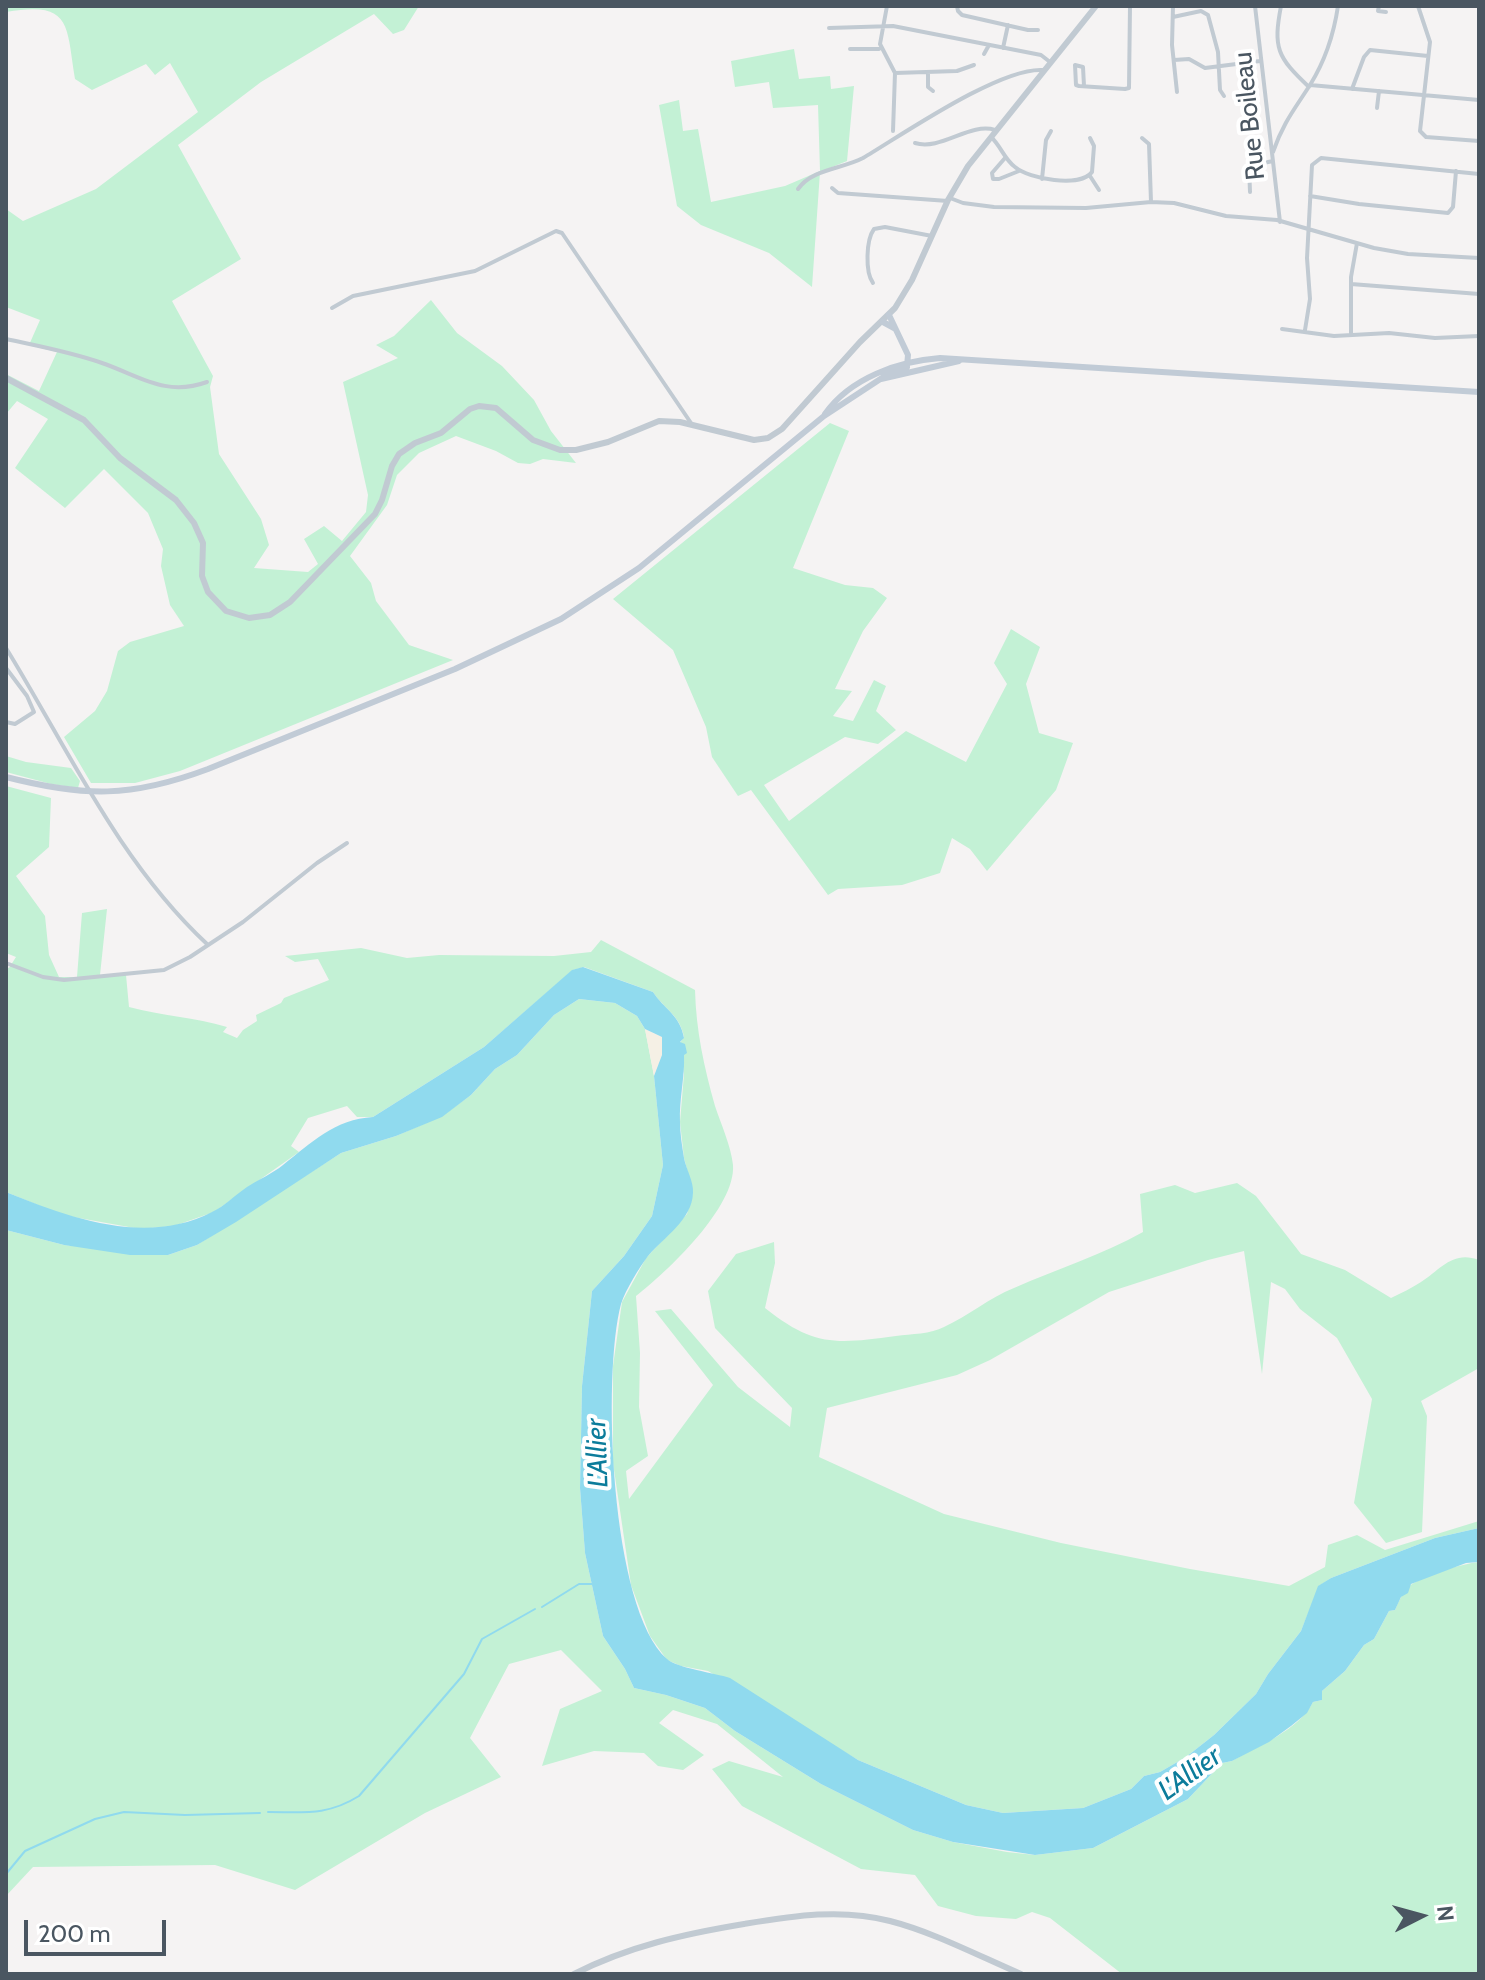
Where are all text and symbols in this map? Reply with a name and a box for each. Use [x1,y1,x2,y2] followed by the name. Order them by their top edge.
[1228,50,1272,182] street label: Rue Boileau
[580,1418,616,1488] water label: L'Allier
[1152,1740,1228,1808] water label: L'Allier
[1381,1876,1461,1956] north arrow
[28,1904,170,1954] scale bar
[1431,1904,1460,1923] text: N
[38,1919,111,1948] text: 200 m

